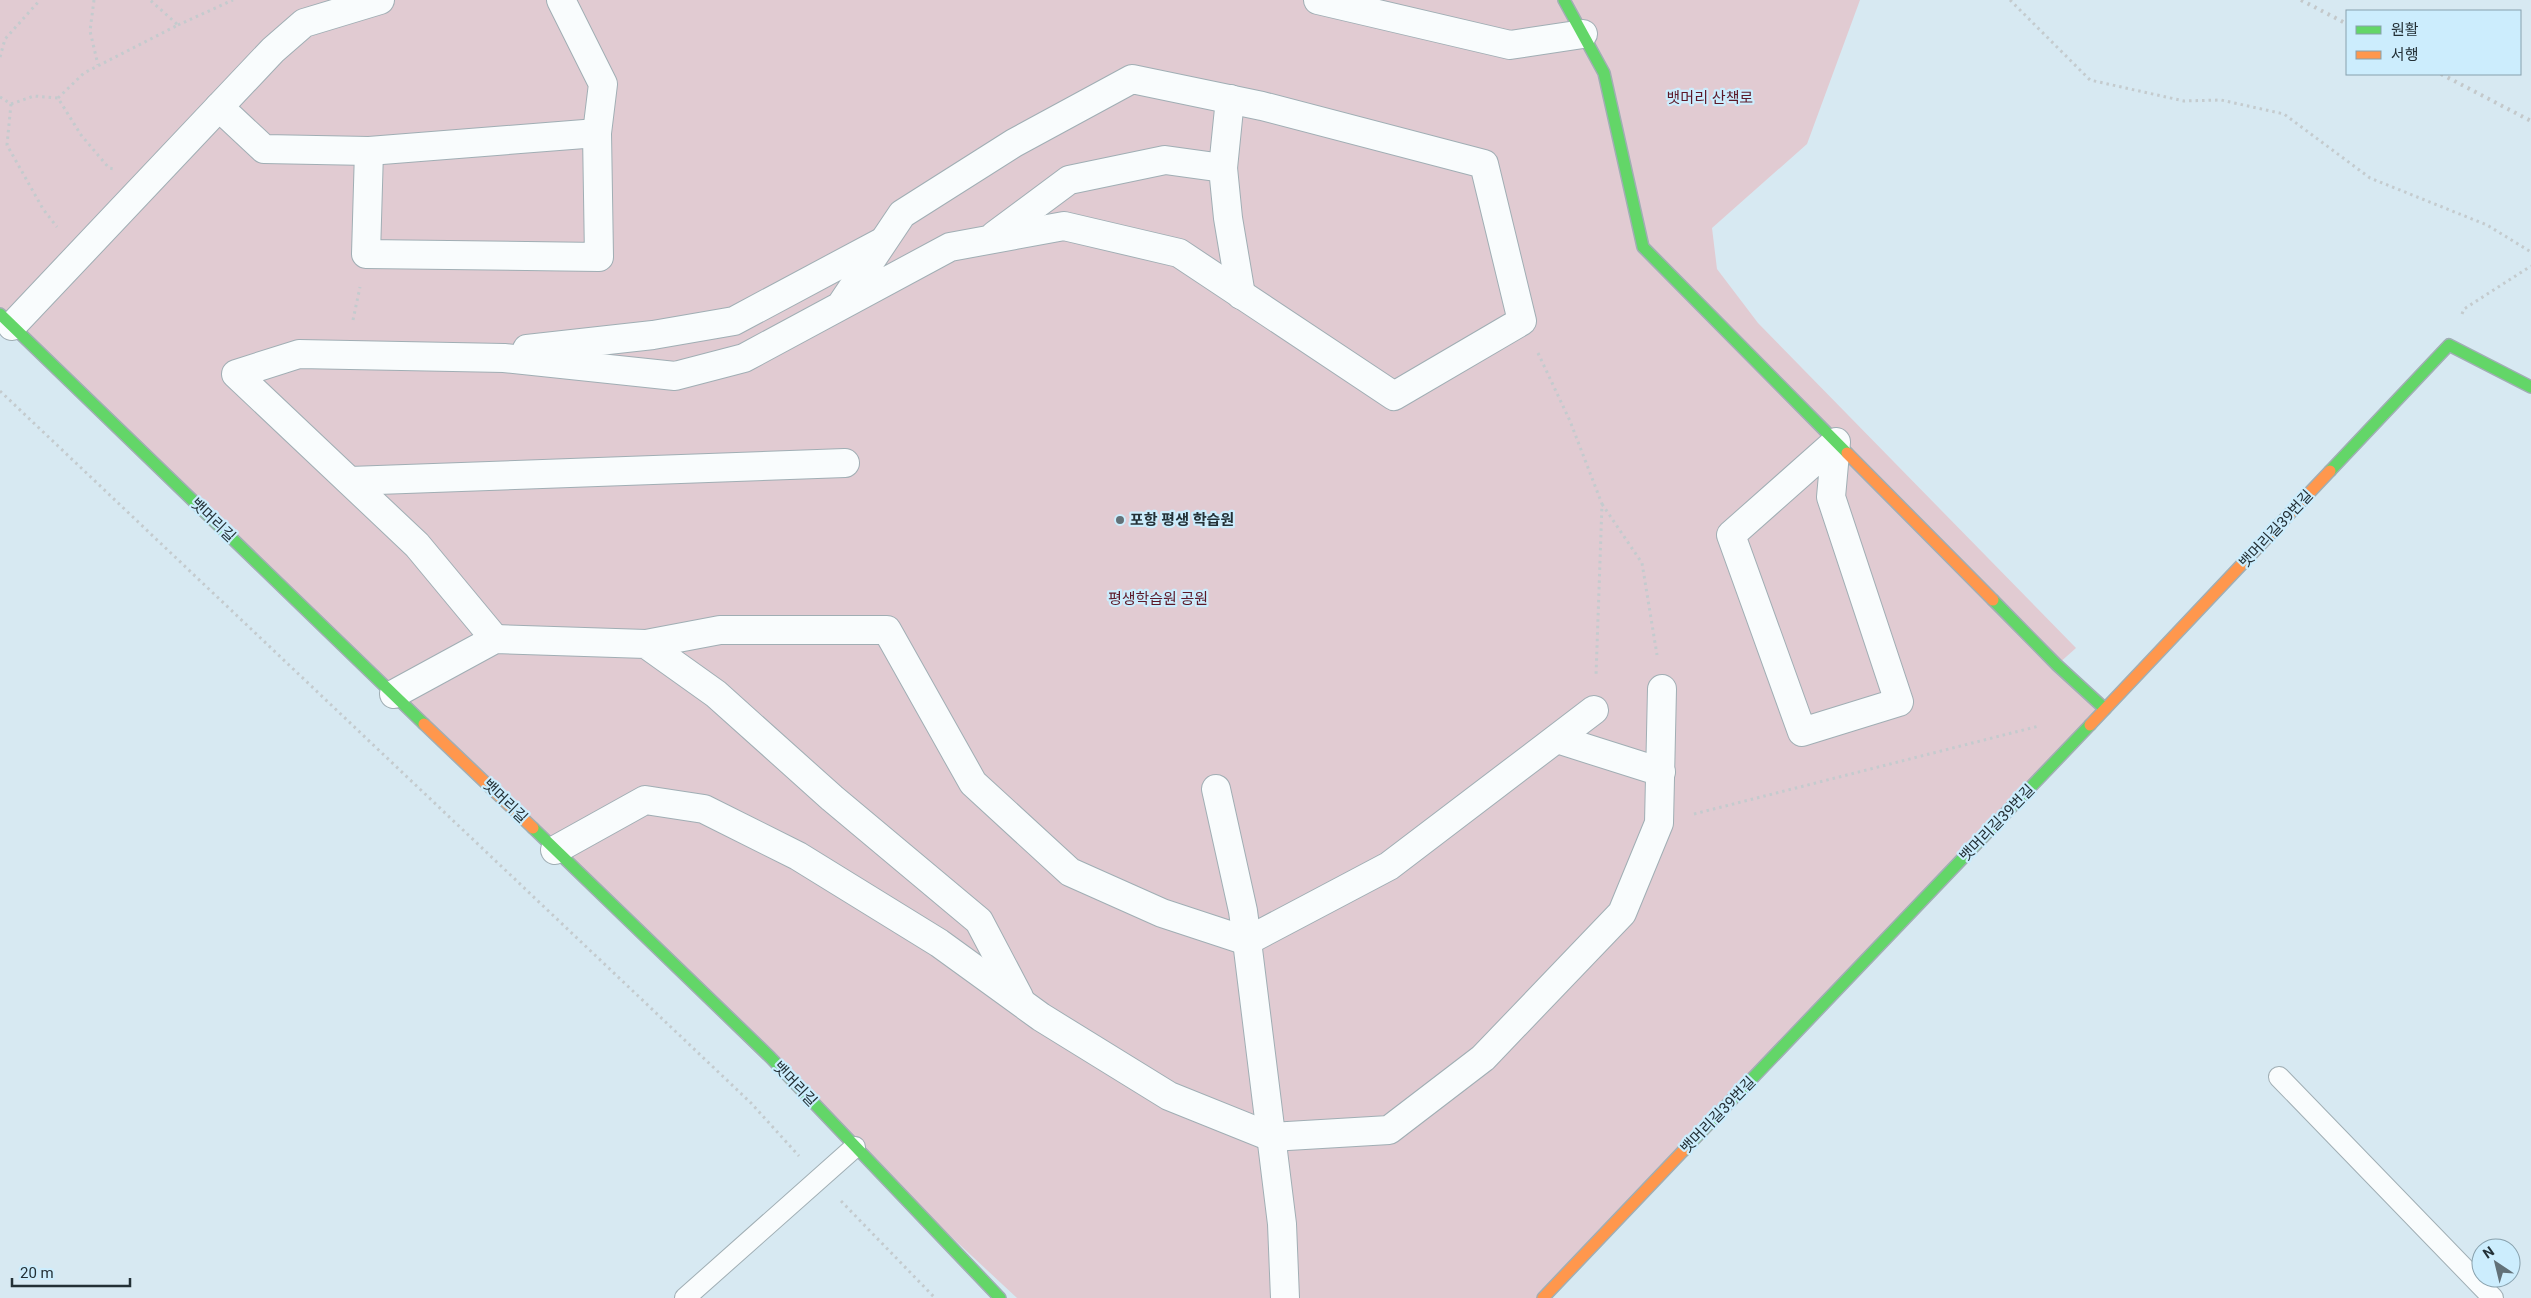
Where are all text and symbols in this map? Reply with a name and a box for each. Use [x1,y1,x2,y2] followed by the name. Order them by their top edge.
[2346,10,2521,75] legend
[2391,21,2419,39] text: 원활
[2391,46,2419,64] text: 서행
[1667,89,1753,107] park label: 뱃머리 산책로
[2235,486,2317,572] street label: 뱃머리길39번길
[187,494,239,546] street label: 뱃머리길
[1130,511,1234,529] place label: 포항 평생 학습원
[1114,514,1126,526] marker: 포항 평생 학습원
[1108,590,1208,608] park label: 평생학습원 공원
[479,775,531,827] street label: 뱃머리길
[1956,781,2038,865] street label: 뱃머리길39번길
[769,1058,821,1110] street label: 뱃머리길
[1677,1073,1759,1157] street label: 뱃머리길39번길
[2471,1238,2521,1288] north arrow
[2480,1243,2497,1262] text: N
[12,1256,130,1288] scale bar
[20,1264,54,1282] text: 20 m

